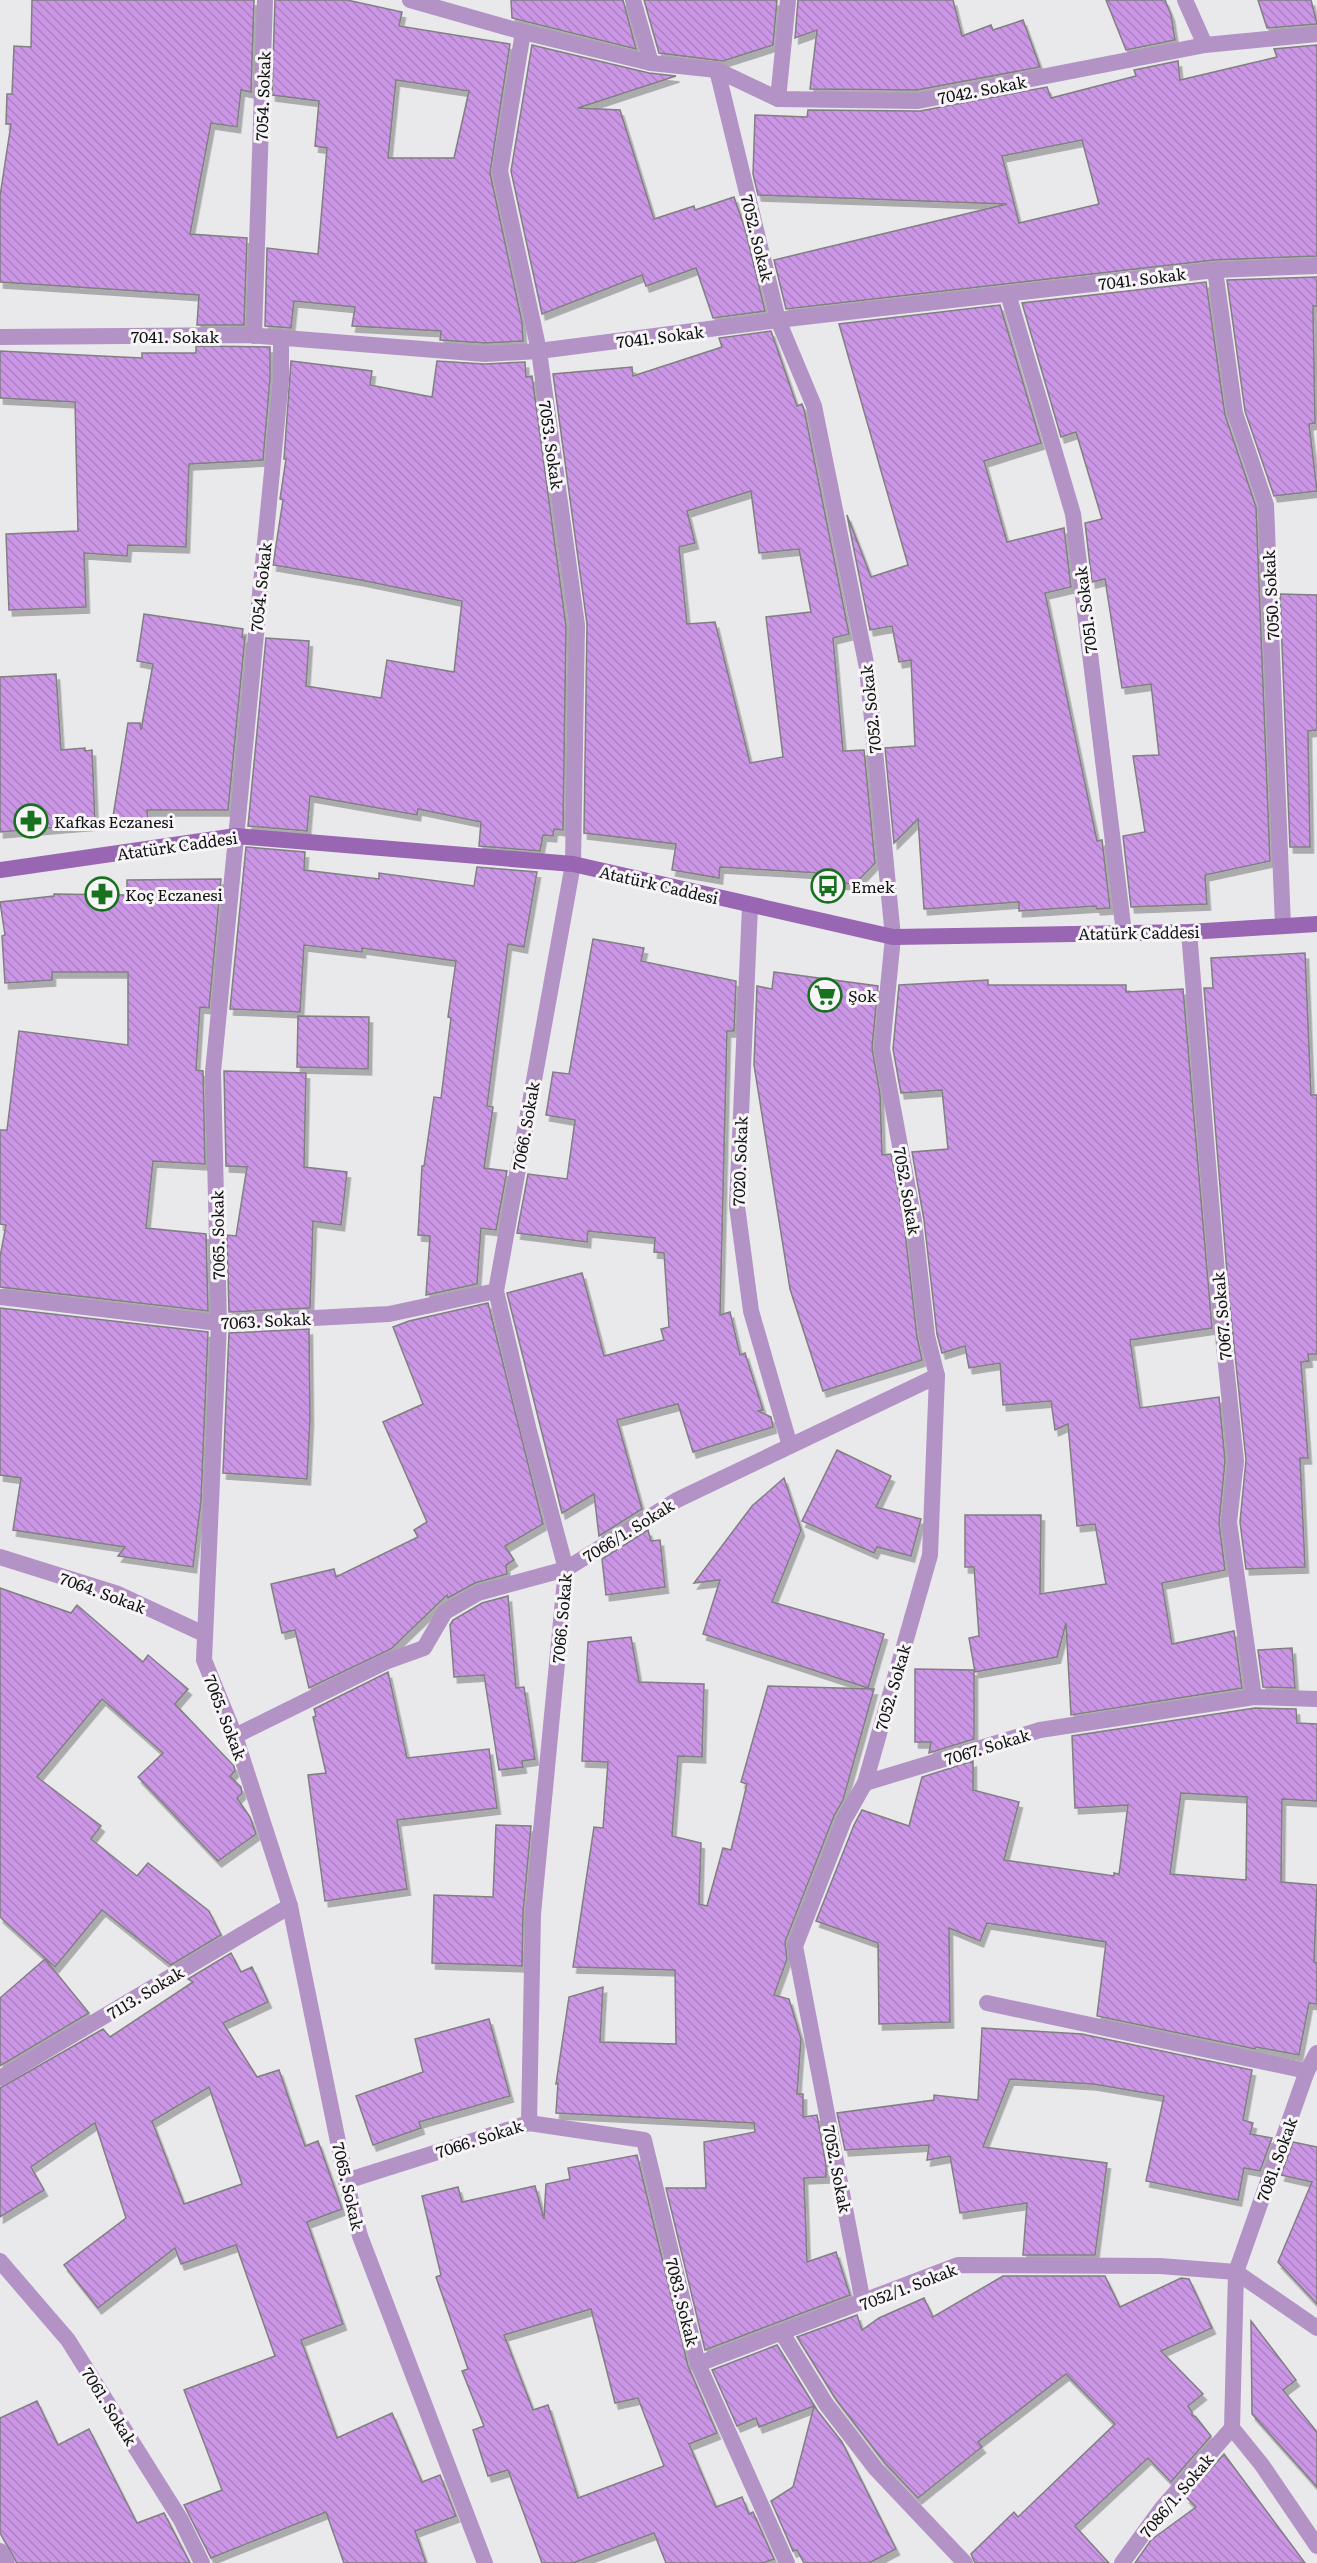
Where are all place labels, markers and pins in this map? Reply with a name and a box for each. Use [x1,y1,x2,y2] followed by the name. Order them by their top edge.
[13,803,49,839] pharmacy icon: Kafkas Eczanesi
[54,809,174,833] place label: Kafkas Eczanesi
[810,868,846,904] bus stop icon: Emek
[851,874,895,898] place label: Emek
[84,876,120,912] pharmacy icon: Koç Eczanesi
[125,882,223,906] place label: Koç Eczanesi
[807,977,843,1013] supermarket icon: Şok
[848,983,877,1007] place label: Şok

